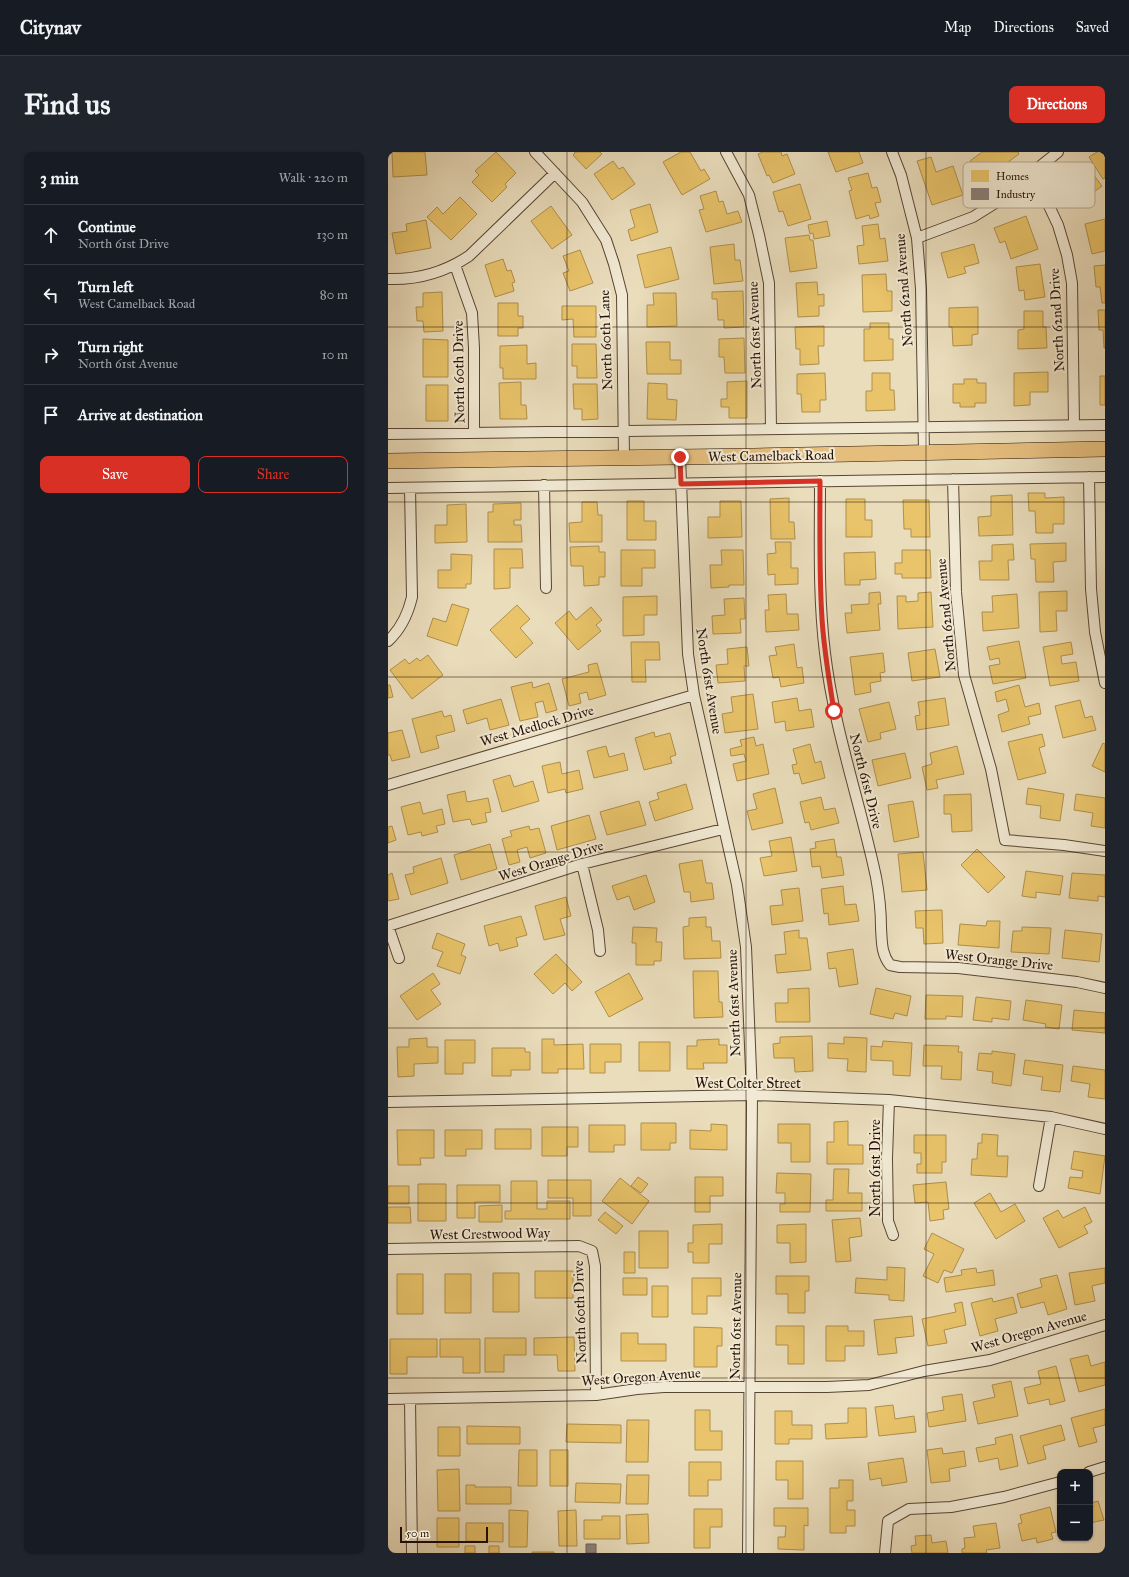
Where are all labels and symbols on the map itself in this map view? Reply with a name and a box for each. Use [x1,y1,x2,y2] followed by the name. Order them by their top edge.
[963,162,1095,208] legend
[996,170,1029,183] text: Homes
[996,188,1036,201] text: Industry
[892,233,916,347] street label: North 62nd Avenue
[1046,268,1068,372] street label: North 62nd Drive
[745,281,765,389] street label: North 61st Avenue
[596,289,616,391] street label: North 60th Lane
[450,320,468,424] street label: North 60th Drive
[708,446,834,466] street label: West Camelback Road
[671,448,689,466] route end
[933,558,959,672] street label: North 62nd Avenue
[692,627,726,736] street label: North 61st Avenue
[478,702,596,750] street label: West Medlock Drive
[825,702,843,720] route start
[846,731,886,831] street label: North 61st Drive
[497,837,606,885] street label: West Orange Drive
[944,946,1054,974] street label: West Orange Drive
[724,949,744,1057] street label: North 61st Avenue
[695,1075,801,1092] street label: West Colter Street
[867,1119,884,1217] street label: North 61st Drive
[430,1224,551,1244] street label: West Crestwood Way
[570,1260,590,1364] street label: North 60th Drive
[727,1272,745,1380] street label: North 61st Avenue
[969,1307,1089,1357] street label: West Oregon Avenue
[581,1364,701,1390] street label: West Oregon Avenue
[400,1525,488,1544] scale bar

